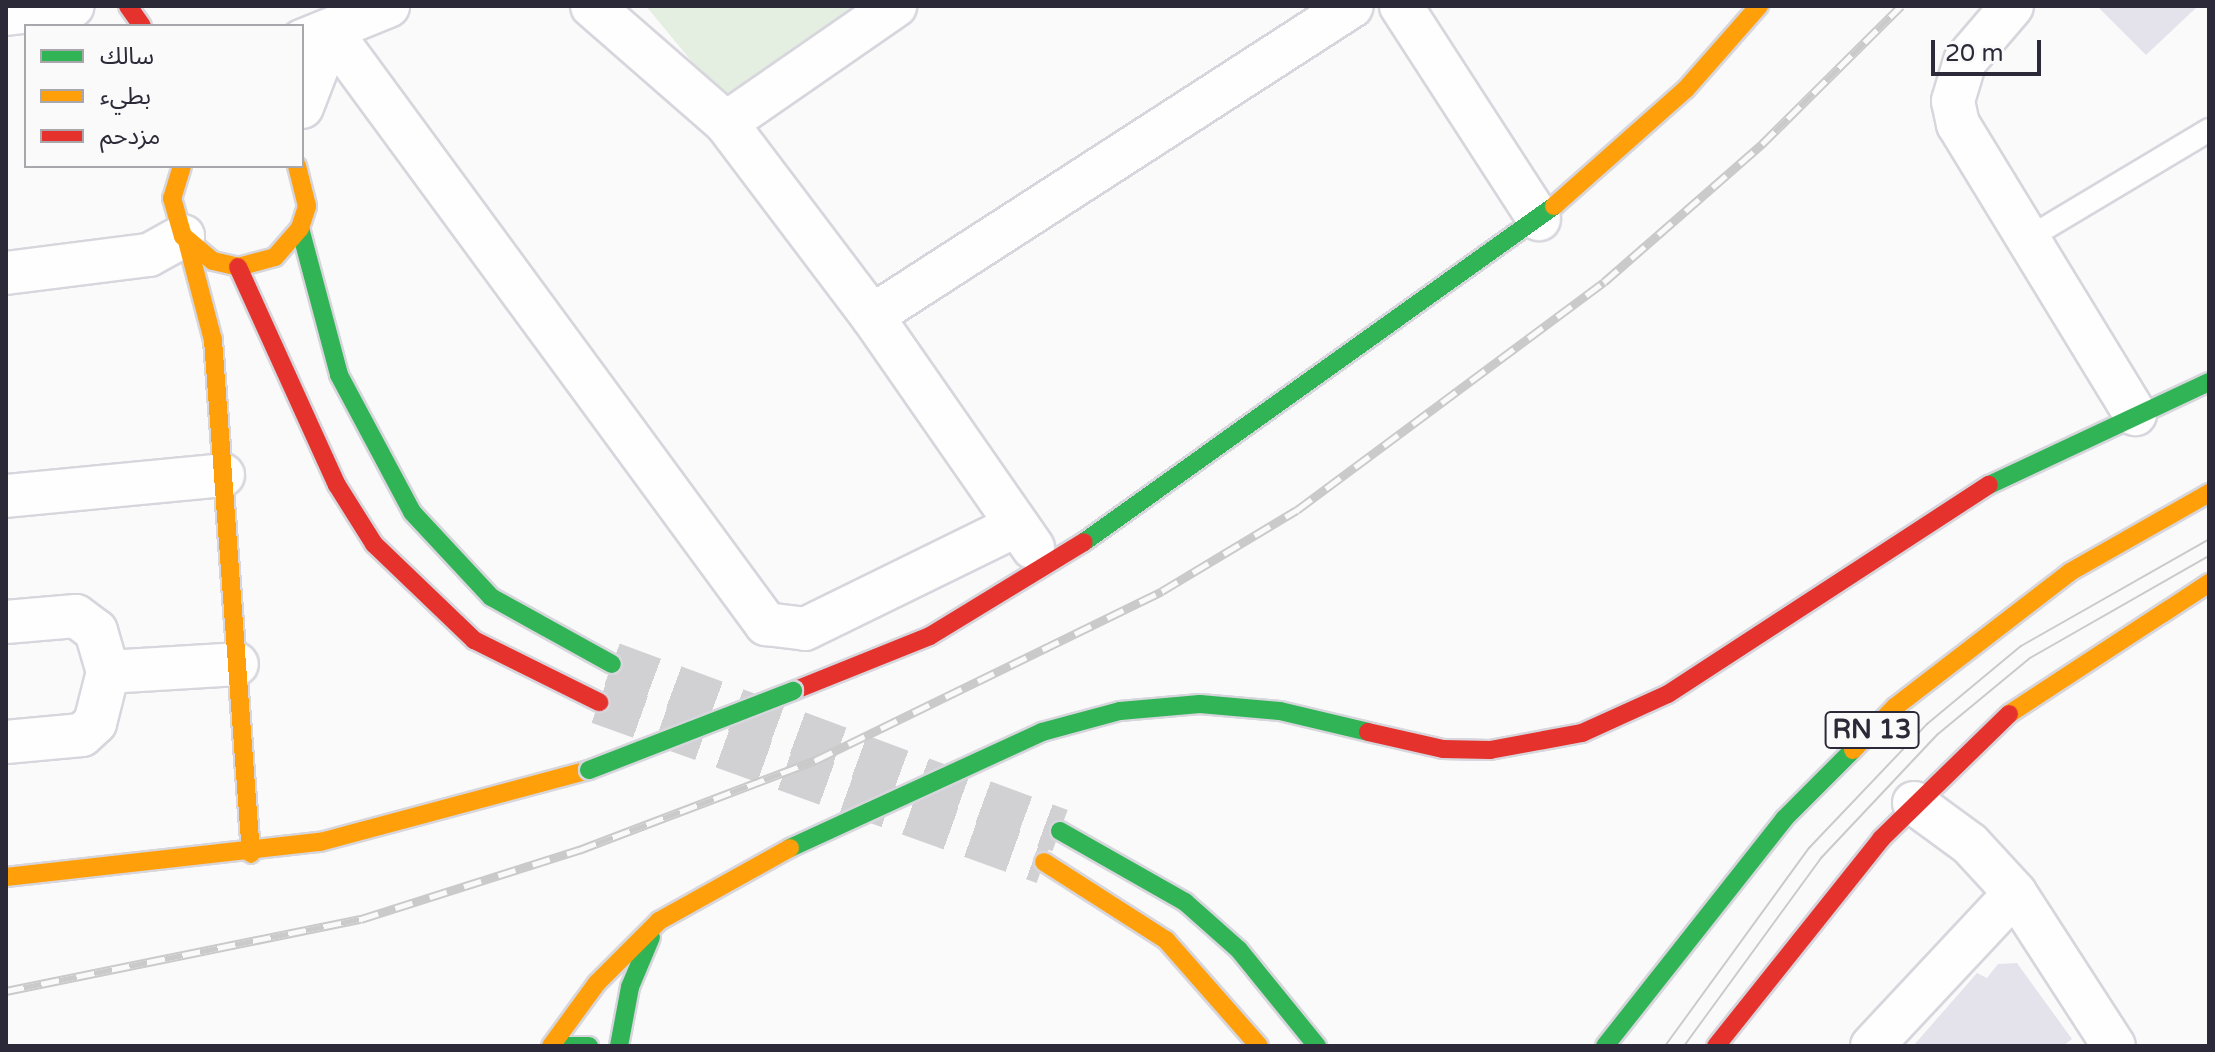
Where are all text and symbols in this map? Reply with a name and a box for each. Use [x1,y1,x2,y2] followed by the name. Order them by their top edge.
[24,24,304,168] legend
[1935,24,2045,74] scale bar
[1945,39,2003,68] text: 20 m
[100,42,154,71] text: سالك
[100,82,151,111] text: بطيء
[100,122,160,151] text: مزدحم
[1824,708,1920,752] road number: RN 13

